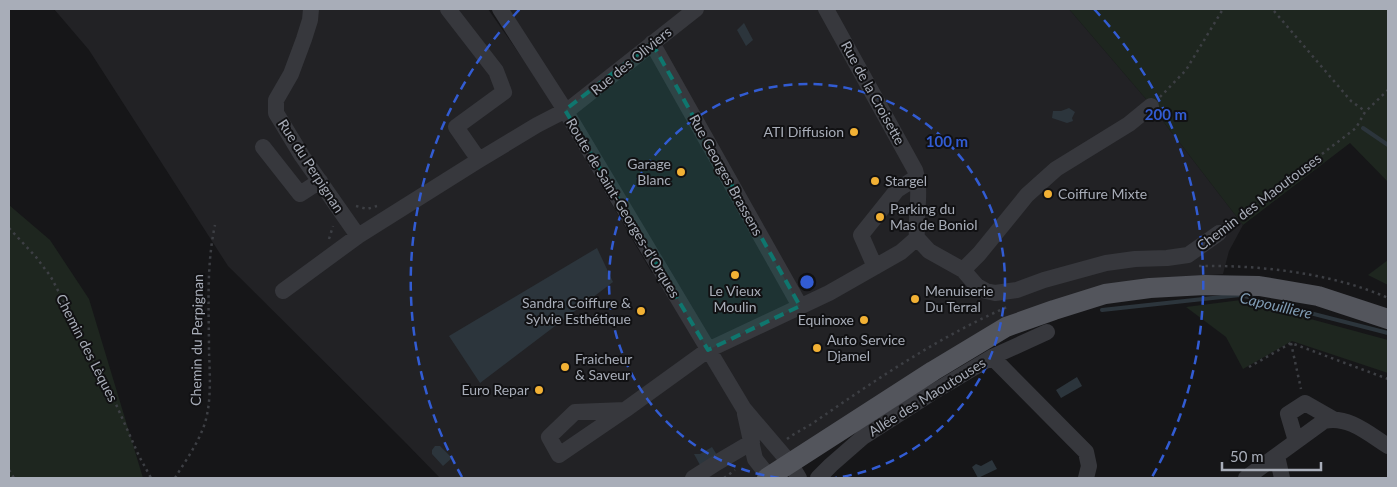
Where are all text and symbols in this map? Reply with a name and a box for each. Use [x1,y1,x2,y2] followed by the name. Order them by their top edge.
[587,23,674,98] street label: Rue des Oliviers
[838,38,909,147] street label: Rue de la Croisette
[1145,105,1187,123] text: 200 m
[686,111,767,238] street label: Rue Georges Brassens
[563,115,684,301] street label: Route de Saint-Georges-d'Orques
[275,116,348,216] street label: Rue du Perpignan
[764,123,844,140] place label: ATI Diffusion
[848,126,860,138] marker: ATI Diffusion
[926,132,968,150] text: 100 m
[1193,149,1324,254] street label: Chemin des Maoutouses
[627,155,671,188] place label: Garage Blanc
[675,166,687,178] marker: Garage Blanc
[885,172,927,189] place label: Stargel
[869,175,881,187] marker: Stargel
[1058,185,1147,202] place label: Coiffure Mixte
[1042,188,1054,200] marker: Coiffure Mixte
[890,200,978,233] place label: Parking du Mas de Boniol
[874,211,886,223] marker: Parking du Mas de Boniol
[729,269,741,281] marker: Le Vieux Moulin
[798,273,816,291] centre of rings
[187,274,206,406] street label: Chemin du Perpignan
[709,282,761,315] place label: Le Vieux Moulin
[925,282,993,315] place label: Menuiserie Du Terral
[1238,288,1314,322] water label: Capouilliere
[53,291,122,405] street label: Chemin des Lèques
[909,293,921,305] marker: Menuiserie Du Terral
[522,294,631,327] place label: Sandra Coiffure & Sylvie Esthétique
[635,305,647,317] marker: Sandra Coiffure & Sylvie Esthétique
[798,311,854,328] place label: Equinoxe
[858,314,870,326] marker: Equinoxe
[827,331,905,364] place label: Auto Service Djamel
[811,342,823,354] marker: Auto Service Djamel
[575,350,632,383] place label: Fraicheur & Saveur
[865,354,989,440] street label: Allée des Maoutouses
[559,361,571,373] marker: Fraicheur & Saveur
[461,381,529,398] place label: Euro Repar
[533,384,545,396] marker: Euro Repar
[1222,440,1321,472] scale bar
[1230,447,1264,465] text: 50 m

